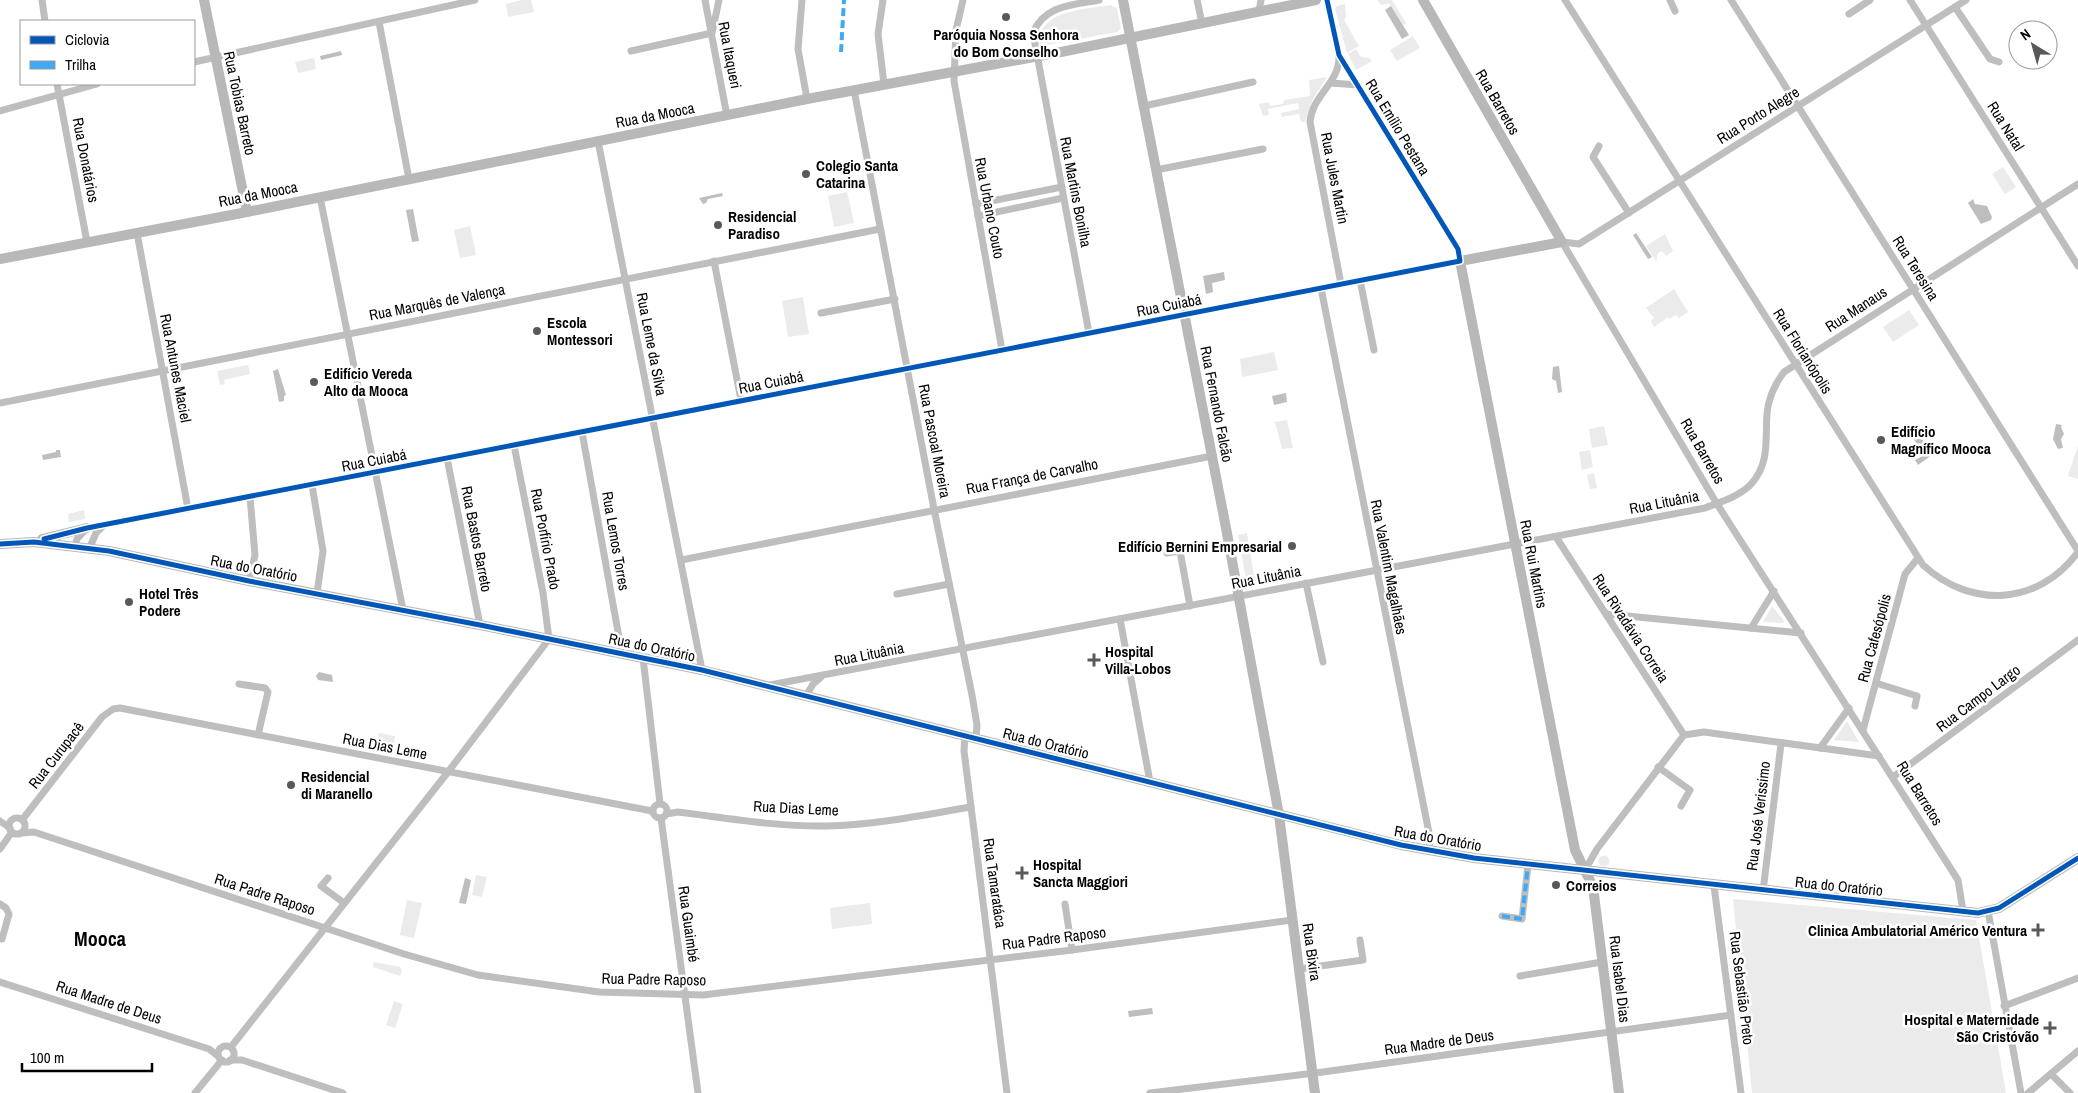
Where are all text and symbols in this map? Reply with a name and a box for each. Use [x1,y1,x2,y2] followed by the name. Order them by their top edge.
[1000,11,1012,23] marker: Paróquia Nossa Senhora do Bom Conselho
[20,20,195,85] legend
[713,20,747,90] street label: Rua Itaqueri
[2008,20,2058,70] north arrow
[933,24,1079,62] place label: Paróquia Nossa Senhora do Bom Conselho
[2016,25,2034,44] text: N
[65,29,110,50] text: Ciclovia
[219,49,261,157] street label: Rua Tobias Barreto
[65,54,96,75] text: Trilha
[1471,65,1525,139] street label: Rua Barretos
[1361,75,1435,179] street label: Rua Emílio Pestana
[1713,81,1803,149] street label: Rua Porto Alegre
[614,97,696,133] street label: Rua da Mooca
[1983,97,2029,155] street label: Rua Natal
[67,116,105,204] street label: Rua Donatários
[1316,130,1354,226] street label: Rua Jules Martin
[1055,135,1097,249] street label: Rua Martins Bonilha
[816,155,898,193] place label: Colegio Santa Catarina
[970,156,1010,260] street label: Rua Urbano Couto
[800,168,812,180] marker: Colegio Santa Catarina
[217,176,299,212] street label: Rua da Mooca
[728,206,796,244] place label: Residencial Paradiso
[712,219,724,231] marker: Residencial Paradiso
[1888,232,1944,305] street label: Rua Teresina
[367,279,507,325] street label: Rua Marquês de Valença
[1821,281,1891,337] street label: Rua Manaus
[1135,288,1203,322] street label: Rua Cuiabá
[632,291,672,397] street label: Rua Leme da Silva
[1768,304,1838,398] street label: Rua Florianópolis
[155,312,197,424] street label: Rua Antunes Maciel
[547,312,613,350] place label: Escola Montessori
[531,325,543,337] marker: Escola Montessori
[1195,344,1239,464] street label: Rua Fernando Falcão
[324,363,412,401] place label: Edifício Vereda Alto da Mooca
[737,365,805,399] street label: Rua Cuiabá
[308,376,320,388] marker: Edifício Vereda Alto da Mooca
[914,382,956,500] street label: Rua Pascoal Moreira
[1676,414,1730,488] street label: Rua Barretos
[1891,421,1991,459] place label: Edifício Magnífico Mooca
[1875,434,1887,446] marker: Edifício Magnífico Mooca
[340,443,408,477] street label: Rua Cuiabá
[964,453,1100,499] street label: Rua França de Carvalho
[456,484,498,594] street label: Rua Bastos Barreto
[1627,485,1701,519] street label: Rua Lituânia
[526,487,566,591] street label: Rua Porfírio Prado
[597,490,635,592] street label: Rua Lemos Torres
[1366,498,1412,636] street label: Rua Valentim Magalhães
[1515,518,1553,610] street label: Rua Rui Martins
[1118,536,1282,557] place label: Edifício Bernini Empresarial
[1286,540,1298,552] marker: Edifício Bernini Empresarial
[209,549,299,587] street label: Rua do Oratório
[1229,560,1303,594] street label: Rua Lituânia
[1588,570,1674,687] street label: Rua Rivadávia Correia
[139,583,199,621] place label: Hotel Três Podere
[1852,591,1896,685] street label: Rua Cafesópolis
[123,596,135,608] marker: Hotel Três Podere
[607,628,697,666] street label: Rua do Oratório
[832,637,906,671] street label: Rua Lituânia
[1105,641,1171,679] place label: Hospital Villa-Lobos
[1087,653,1101,667] marker: Hospital Villa-Lobos
[1932,659,2025,737] street label: Rua Campo Largo
[23,717,89,793] street label: Rua Curupacê
[1001,722,1091,764] street label: Rua do Oratório
[341,728,429,764] street label: Rua Dias Leme
[1892,757,1948,829] street label: Rua Barretos
[1741,760,1775,872] street label: Rua José Verissimo
[301,766,373,804] place label: Residencial di Maranello
[285,779,297,791] marker: Residencial di Maranello
[753,795,839,821] street label: Rua Dias Leme
[1393,820,1483,856] street label: Rua do Oratório
[978,837,1012,929] street label: Rua Tamaratáca
[1033,854,1128,892] place label: Hospital Sancta Maggiori
[1015,866,1029,880] marker: Hospital Sancta Maggiori
[212,868,318,920] street label: Rua Padre Raposo
[1794,871,1884,901] street label: Rua do Oratório
[1566,875,1617,896] place label: Correios
[1550,879,1562,891] marker: Correios
[673,885,705,964] street label: Rua Guaimbé
[1808,920,2027,941] place label: Clinica Ambulatorial Américo Ventura
[1001,921,1107,955] street label: Rua Padre Raposo
[1298,922,1326,982] street label: Rua Bixira
[2031,923,2045,937] marker: Clinica Ambulatorial Américo Ventura
[74,925,126,952] district label: Mooca
[1725,930,1759,1046] street label: Rua Sebastião Preto
[1604,934,1636,1024] street label: Rua Isabel Dias
[602,968,707,990] street label: Rua Padre Raposo
[53,975,165,1029] street label: Rua Madre de Deus
[1904,1009,2039,1047] place label: Hospital e Maternidade São Cristóvão
[2043,1021,2057,1035] marker: Hospital e Maternidade São Cristóvão
[1383,1024,1495,1060] street label: Rua Madre de Deus
[22,1040,152,1072] scale bar
[30,1047,64,1068] text: 100 m

